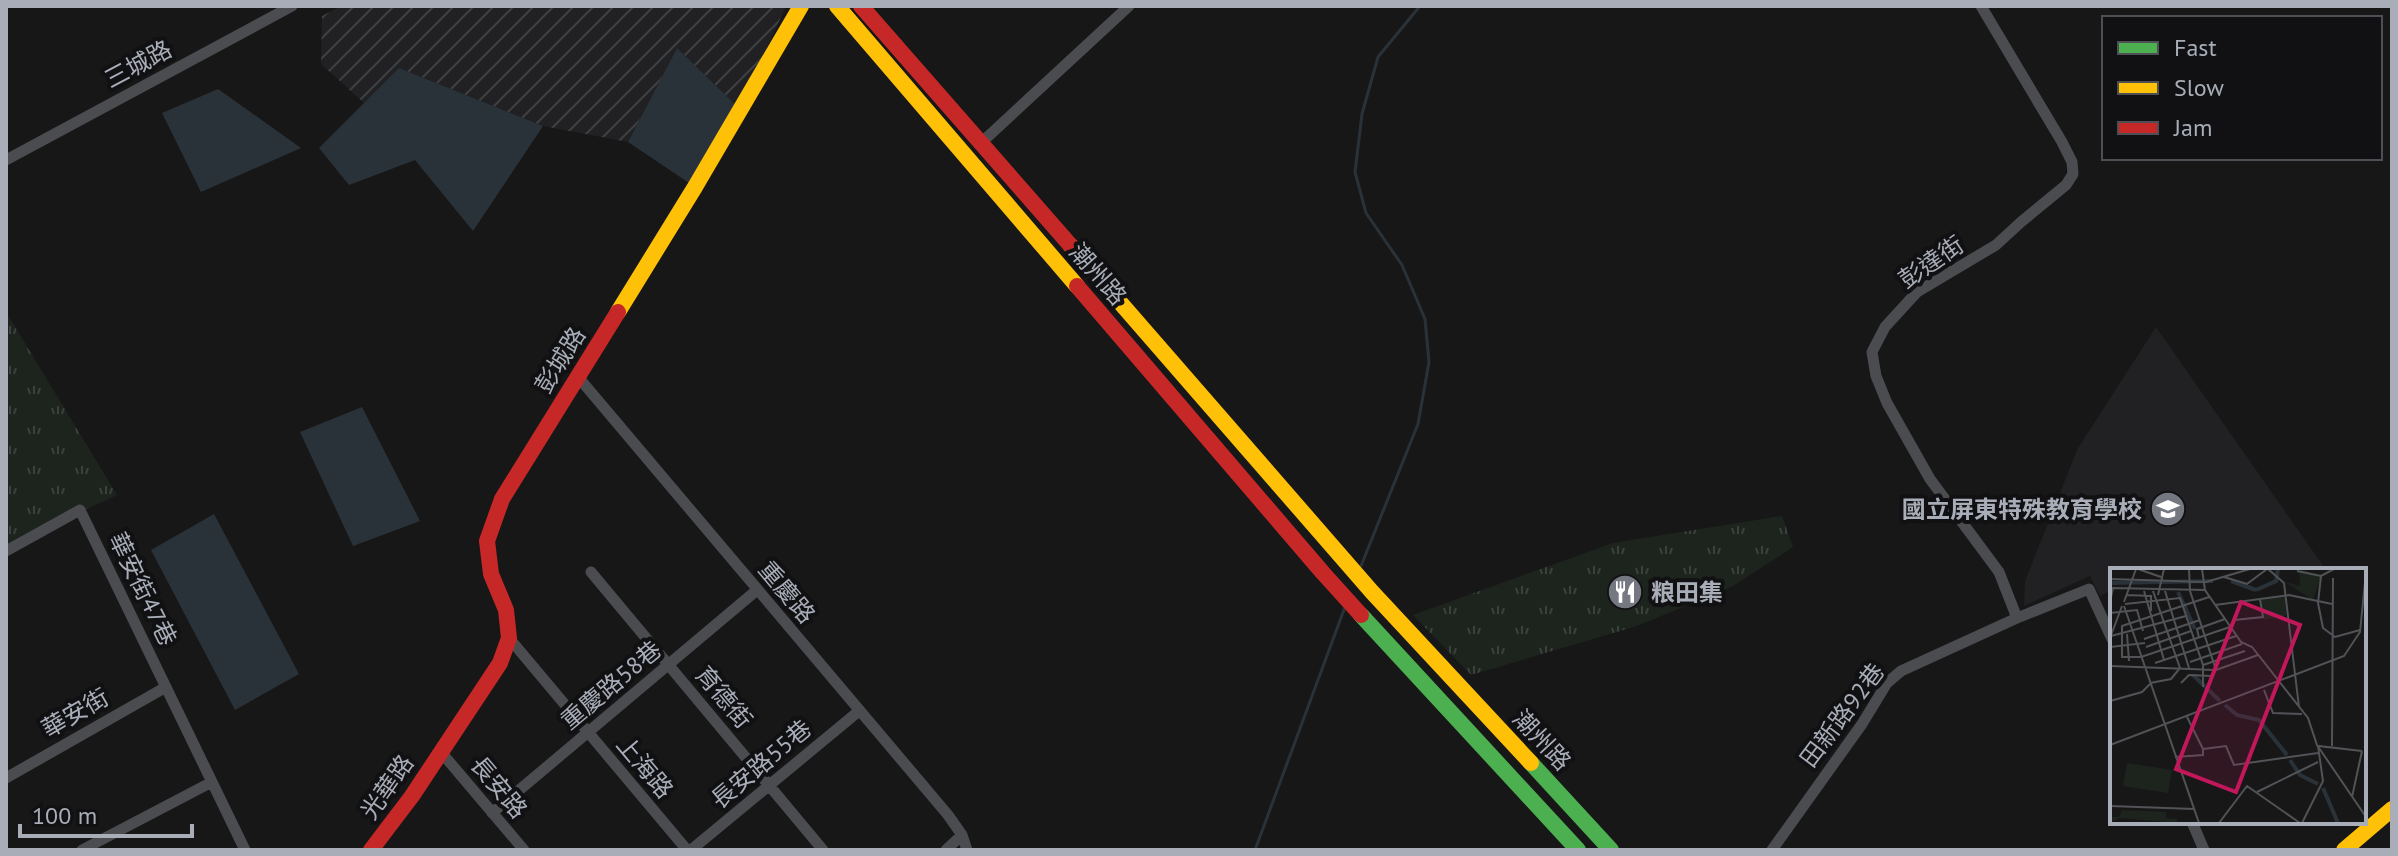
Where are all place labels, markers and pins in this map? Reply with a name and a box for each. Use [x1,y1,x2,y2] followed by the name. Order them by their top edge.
[2149,490,2187,528] school or university icon: 國立屏東特殊教育學校
[1902,494,2142,525] place label: 國立屏東特殊教育學校
[1606,573,1644,611] restaurant icon: 粮田集
[1651,577,1723,608] place label: 粮田集

